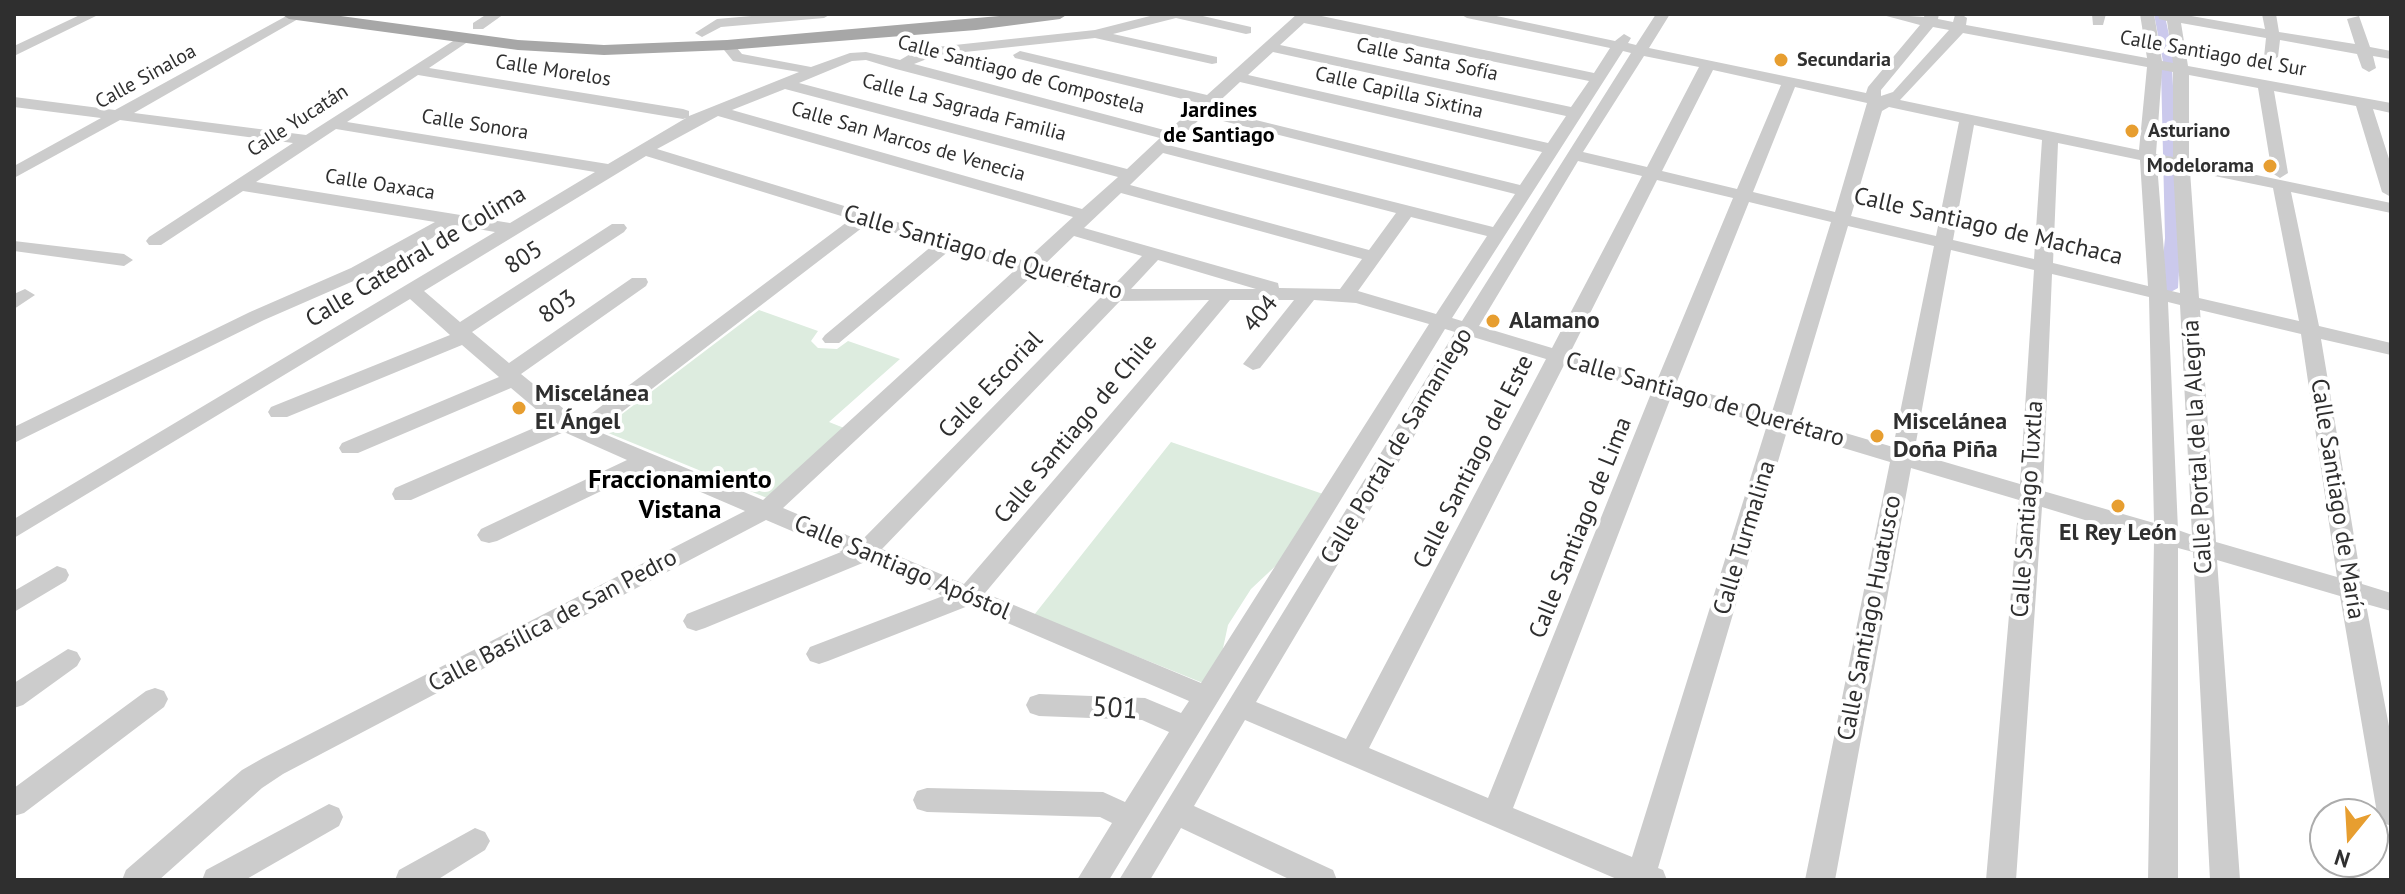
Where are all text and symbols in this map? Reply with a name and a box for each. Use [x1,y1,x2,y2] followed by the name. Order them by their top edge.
[2118,26,2308,82] street label: Calle Santiago del Sur
[895,30,1147,120] street label: Calle Santiago de Compostela
[1354,33,1500,87] street label: Calle Santa Sofía
[91,39,201,115] street label: Calle Sinaloa
[1797,48,1891,72] place label: Secundaria
[494,50,612,92] street label: Calle Morelos
[1772,51,1790,69] marker: Secundaria
[1313,62,1485,124] street label: Calle Capilla Sixtina
[859,69,1069,147] street label: Calle La Sagrada Familia
[243,80,353,162] street label: Calle Yucatán
[788,97,1028,187] street label: Calle San Marcos de Venecia
[1163,98,1275,150] district label: Jardines de Santiago
[420,105,530,145] street label: Calle Sonora
[2148,119,2230,143] place label: Asturiano
[2123,122,2141,140] marker: Asturiano
[2147,154,2254,178] place label: Modelorama
[2261,157,2279,175] marker: Modelorama
[323,164,437,206] street label: Calle Oaxaca
[301,180,531,334] street label: Calle Catedral de Colima
[1851,182,2125,272] street label: Calle Santiago de Machaca
[840,199,1126,307] street label: Calle Santiago de Querétaro
[500,235,548,281] street label: 805
[534,284,582,330] street label: 803
[1237,290,1285,338] street label: 404
[1509,307,1600,335] place label: Alamano
[1484,312,1502,330] marker: Alamano
[2177,319,2219,575] street label: Calle Portal de la Alegría
[1315,323,1479,569] street label: Calle Portal de Samaniego
[933,326,1049,444] street label: Calle Escorial
[988,329,1164,529] street label: Calle Santiago de Chile
[1562,346,1848,454] street label: Calle Santiago de Querétaro
[1408,350,1540,574] street label: Calle Santiago del Este
[2304,377,2370,621] street label: Calle Santiago de María
[535,380,649,436] place label: Miscelánea El Ángel
[510,399,528,417] marker: Miscelánea El Ángel
[2006,400,2050,618] street label: Calle Santiago Tuxtla
[1893,408,2007,464] place label: Miscelánea Doña Piña
[1523,413,1639,643] street label: Calle Santiago de Lima
[1868,427,1886,445] marker: Miscelánea Doña Piña
[1708,457,1782,619] street label: Calle Turmalina
[588,465,772,526] district label: Fraccionamiento Vistana
[1832,493,1908,743] street label: Calle Santiago Huatusco
[2109,497,2127,515] marker: El Rey León
[790,509,1014,627] street label: Calle Santiago Apóstol
[2059,519,2177,547] place label: El Rey León
[424,543,682,699] street label: Calle Basílica de San Pedro
[1091,691,1139,727] street label: 501
[2309,798,2389,878] north arrow
[2331,843,2353,874] text: N

